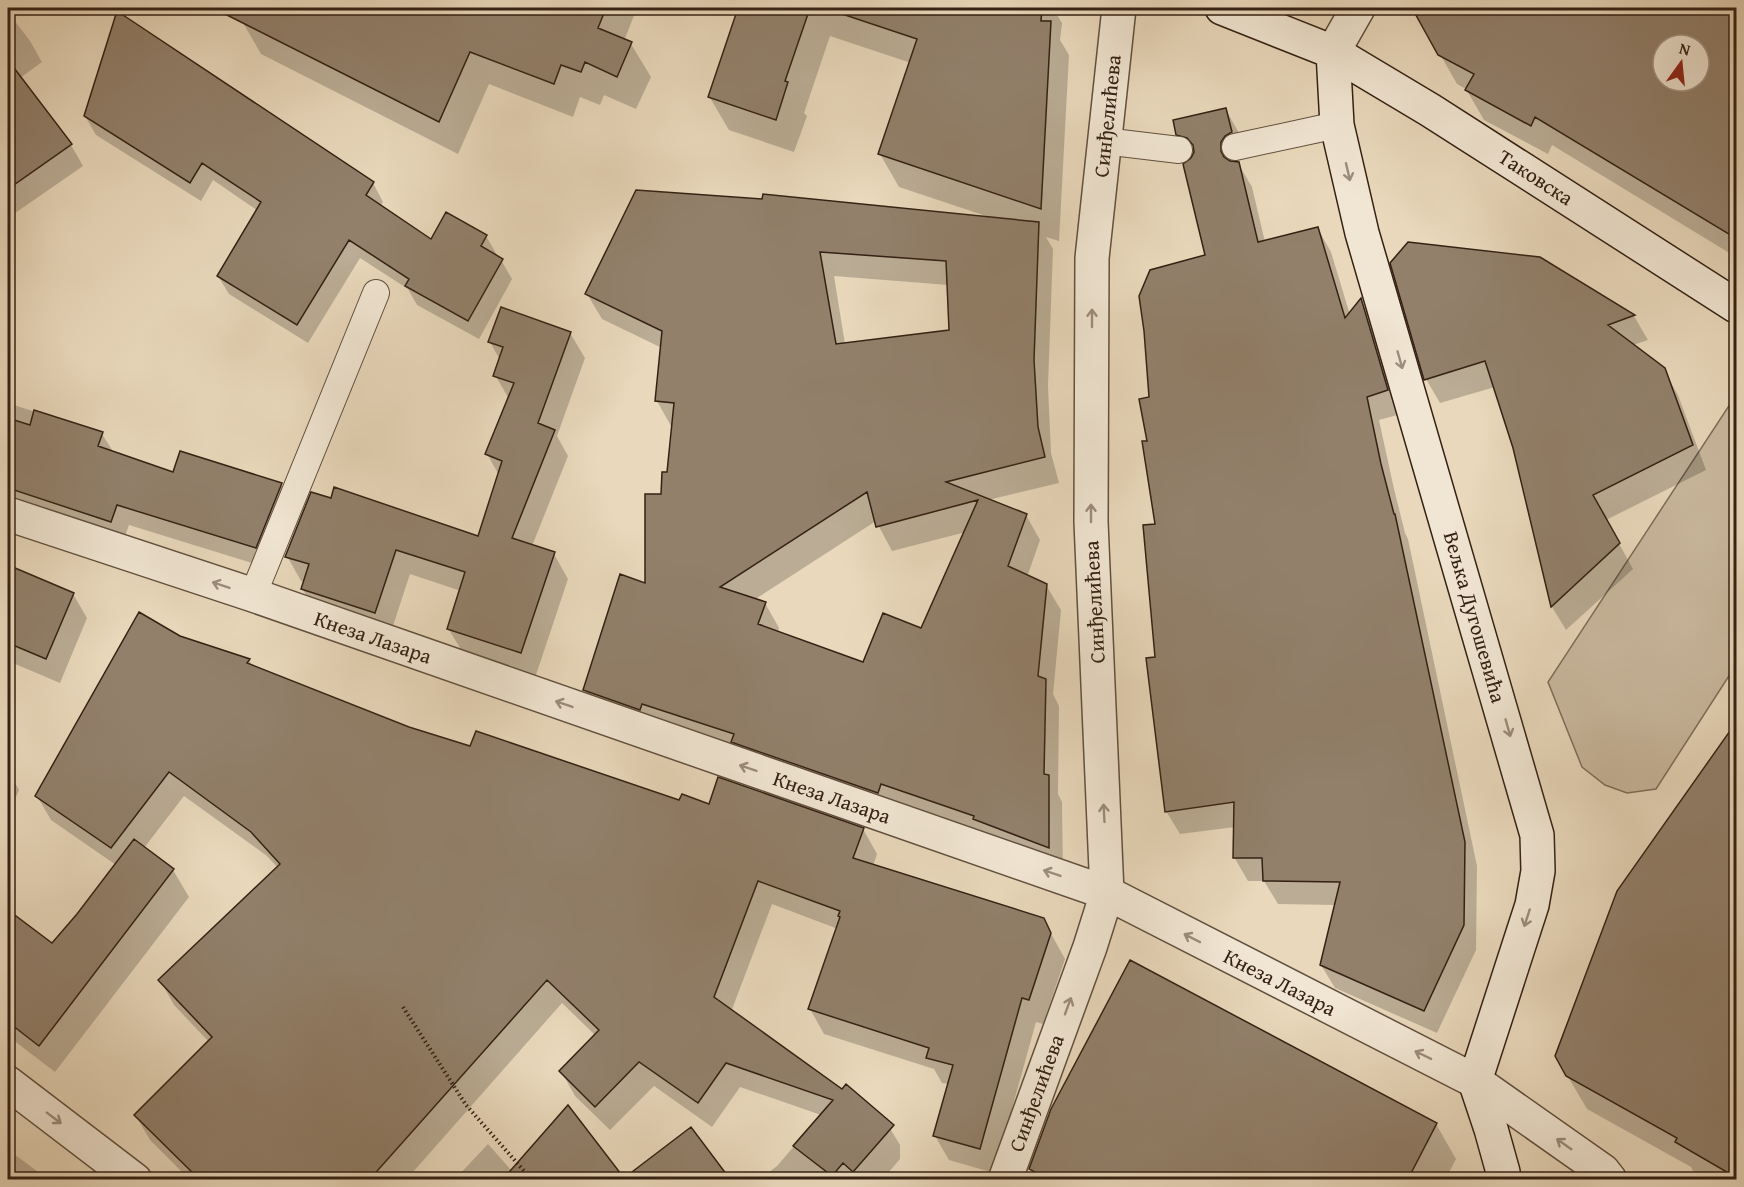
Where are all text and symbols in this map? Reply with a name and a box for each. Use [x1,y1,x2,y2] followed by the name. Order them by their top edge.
[1651,33,1711,93] north arrow
[1677,36,1693,62] text: N
[1085,53,1129,179] street label: Синђелићева
[1492,141,1580,213] street label: Таковска
[1342,162,1354,181] one-way arrow
[1086,309,1098,329] one-way arrow
[1394,350,1406,369] one-way arrow
[1085,504,1097,524] one-way arrow
[1436,528,1514,706] street label: Вељка Дугошевића
[1075,540,1113,664] street label: Синђелићева
[212,578,231,589] one-way arrow
[310,602,436,672] street label: Кнеза Лазара
[555,697,574,708] one-way arrow
[1502,718,1514,737] one-way arrow
[739,761,758,772] one-way arrow
[769,762,895,832] street label: Кнеза Лазара
[1098,804,1109,824] one-way arrow
[1043,867,1061,878] one-way arrow
[1521,908,1532,927] one-way arrow
[1184,932,1202,943] one-way arrow
[1218,940,1342,1024] street label: Кнеза Лазара
[1064,997,1075,1016] one-way arrow
[1000,1030,1072,1156] street label: Синђелићева
[1414,1048,1432,1060] one-way arrow
[46,1112,62,1124] one-way arrow
[1557,1138,1573,1150] one-way arrow

